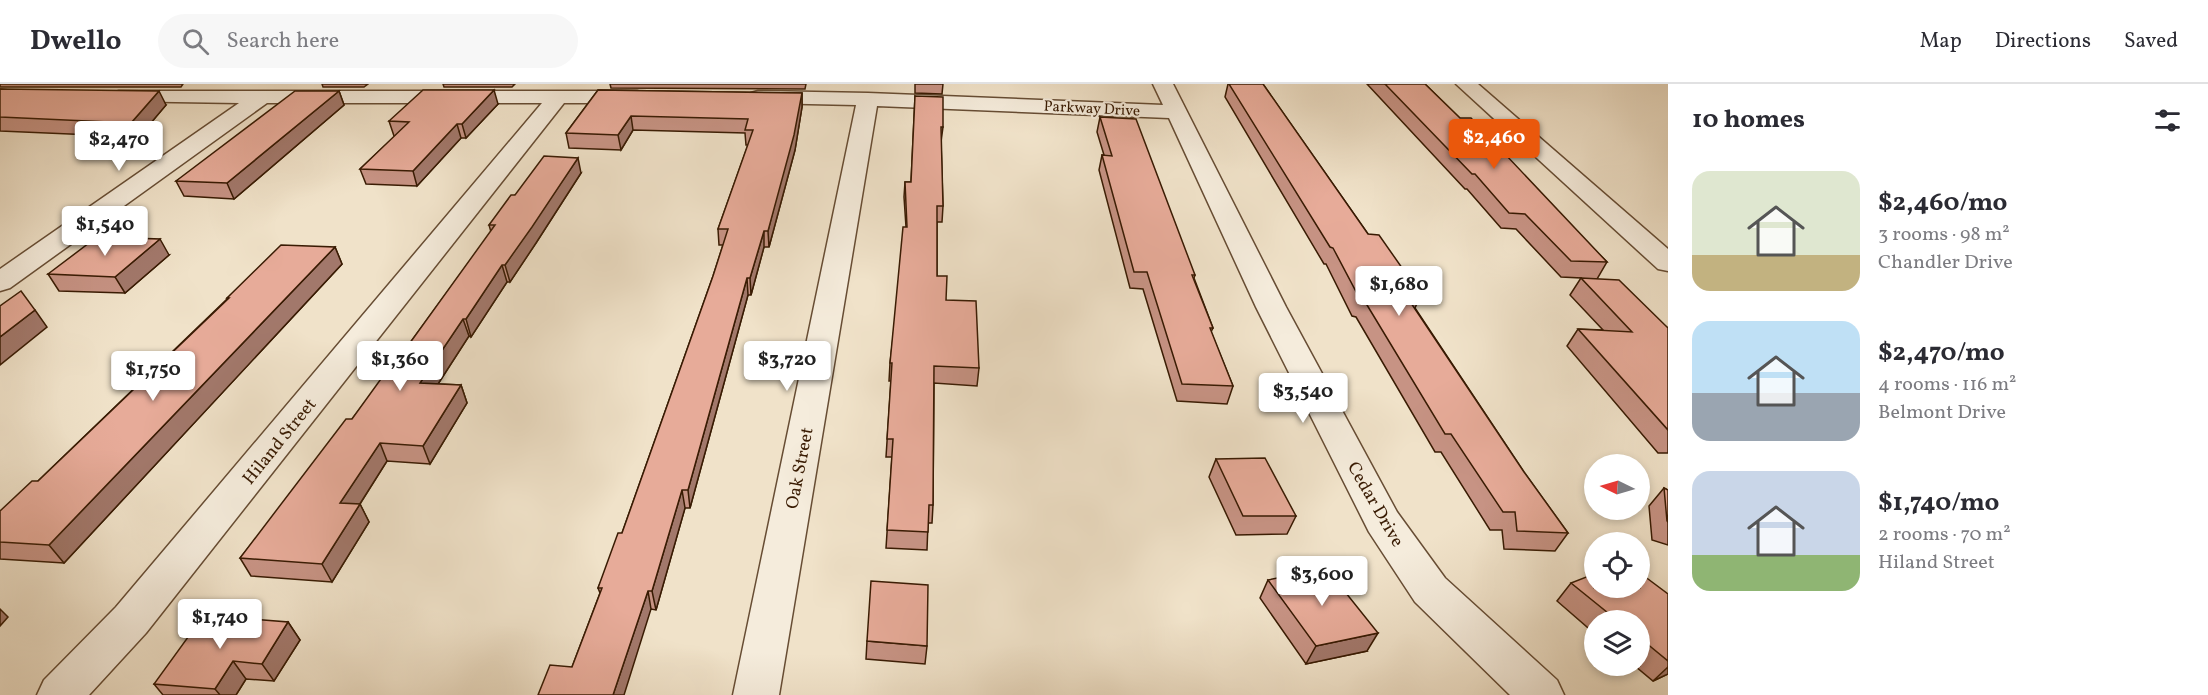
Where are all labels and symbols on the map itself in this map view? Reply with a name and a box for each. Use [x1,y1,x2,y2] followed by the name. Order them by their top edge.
[1043,96,1141,123] street label: Parkway Drive
[1445,119,1543,170] pin: $2,460
[70,121,168,172] pin: $2,470
[56,206,154,257] pin: $1,540
[1350,266,1448,317] pin: $1,680
[351,341,449,392] pin: $1,360
[738,341,836,392] pin: $3,720
[104,351,202,402] pin: $1,750
[1254,373,1352,424] pin: $3,540
[237,393,323,491] street label: Hiland Street
[780,425,821,511] street label: Oak Street
[1584,454,1650,520] north arrow
[1340,458,1409,552] street label: Cedar Drive
[1273,556,1371,607] pin: $3,600
[171,599,269,650] pin: $1,740

